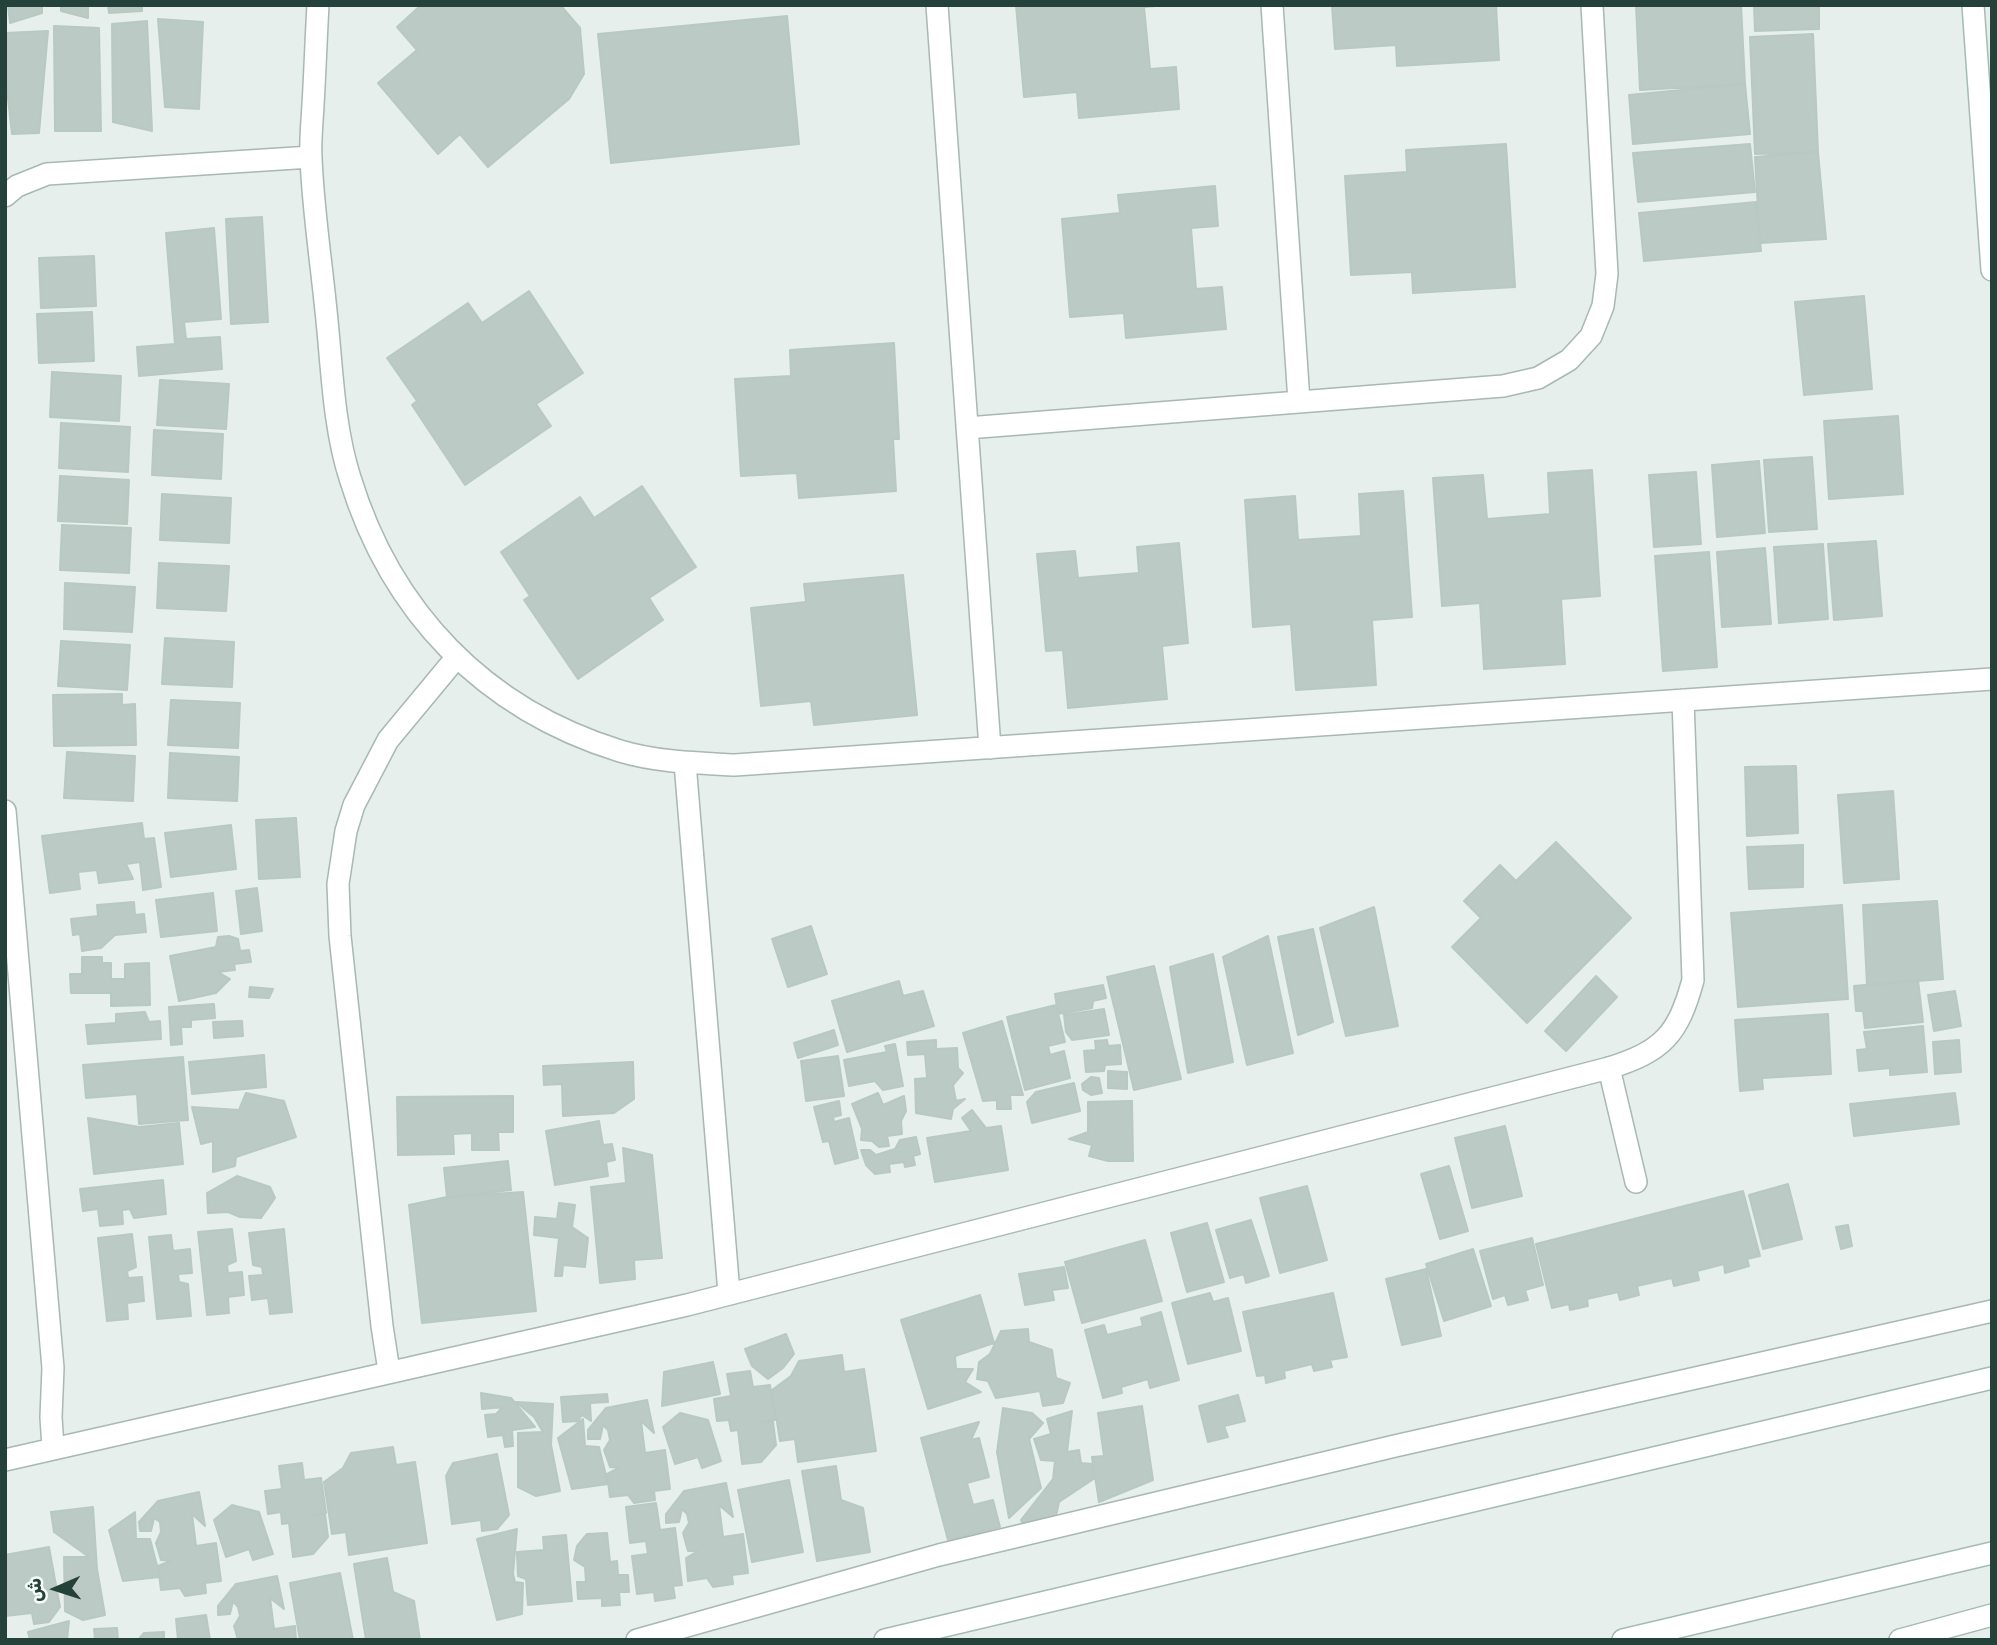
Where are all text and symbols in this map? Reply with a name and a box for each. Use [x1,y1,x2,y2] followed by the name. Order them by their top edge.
[21,1554,91,1624] north arrow
[22,1578,47,1603] text: ش

